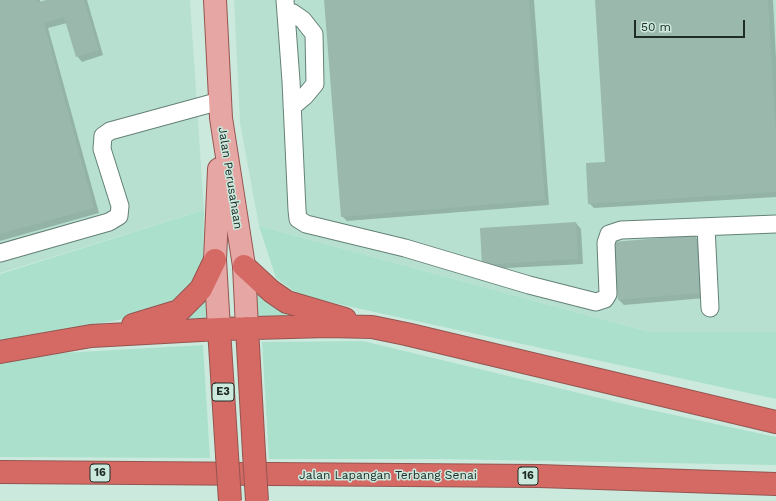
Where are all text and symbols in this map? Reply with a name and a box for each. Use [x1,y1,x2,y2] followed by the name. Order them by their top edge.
[636,12,747,38] scale bar
[641,20,671,34] text: 50 m
[215,126,245,230] street label: Jalan Perusahaan
[212,383,234,401] road number: E3
[90,464,110,482] road number: 16
[518,467,538,485] road number: 16
[299,468,477,482] street label: Jalan Lapangan Terbang Senai

